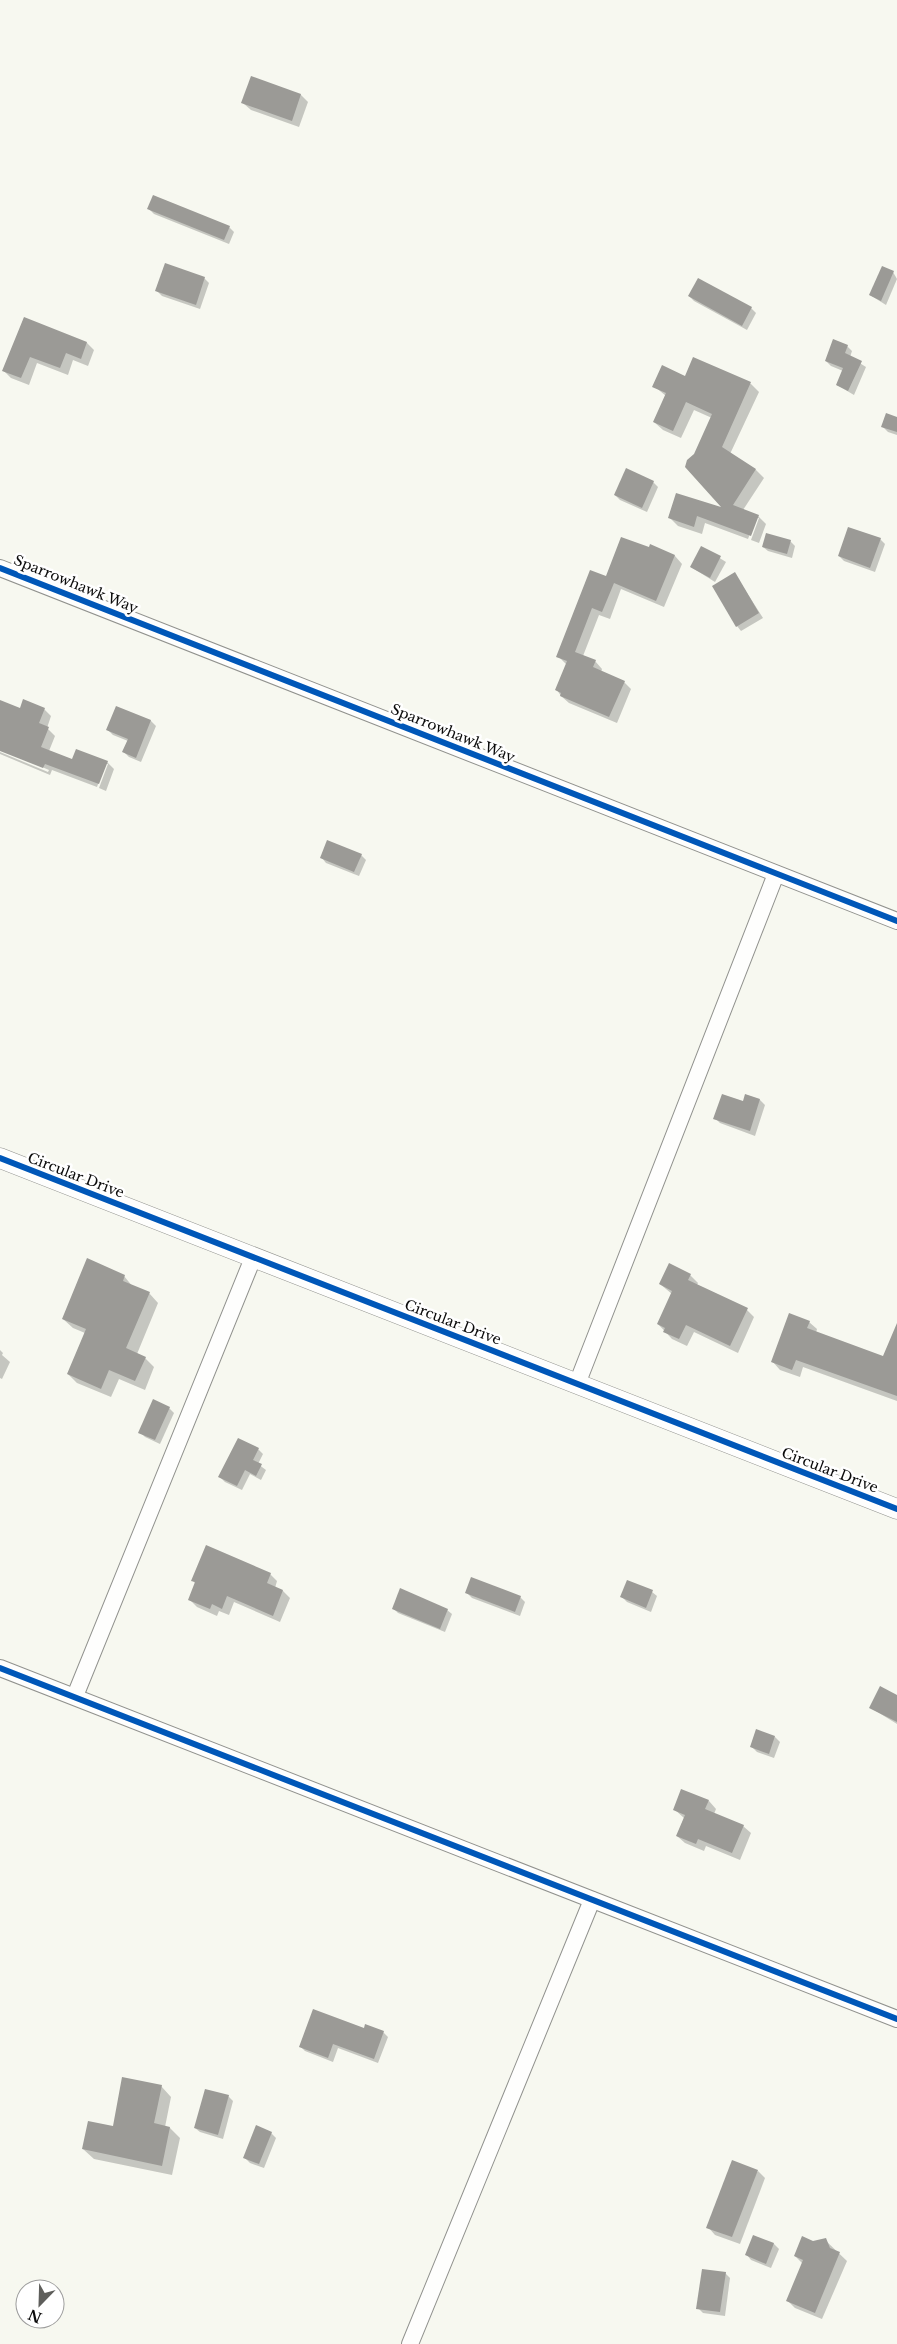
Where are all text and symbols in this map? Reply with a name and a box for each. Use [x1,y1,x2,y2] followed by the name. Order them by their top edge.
[11,551,141,617] street label: Sparrowhawk Way
[388,700,518,766] street label: Sparrowhawk Way
[25,1148,127,1202] street label: Circular Drive
[402,1295,504,1349] street label: Circular Drive
[779,1443,881,1497] street label: Circular Drive
[15,2279,65,2329] north arrow
[25,2305,44,2327] text: N

